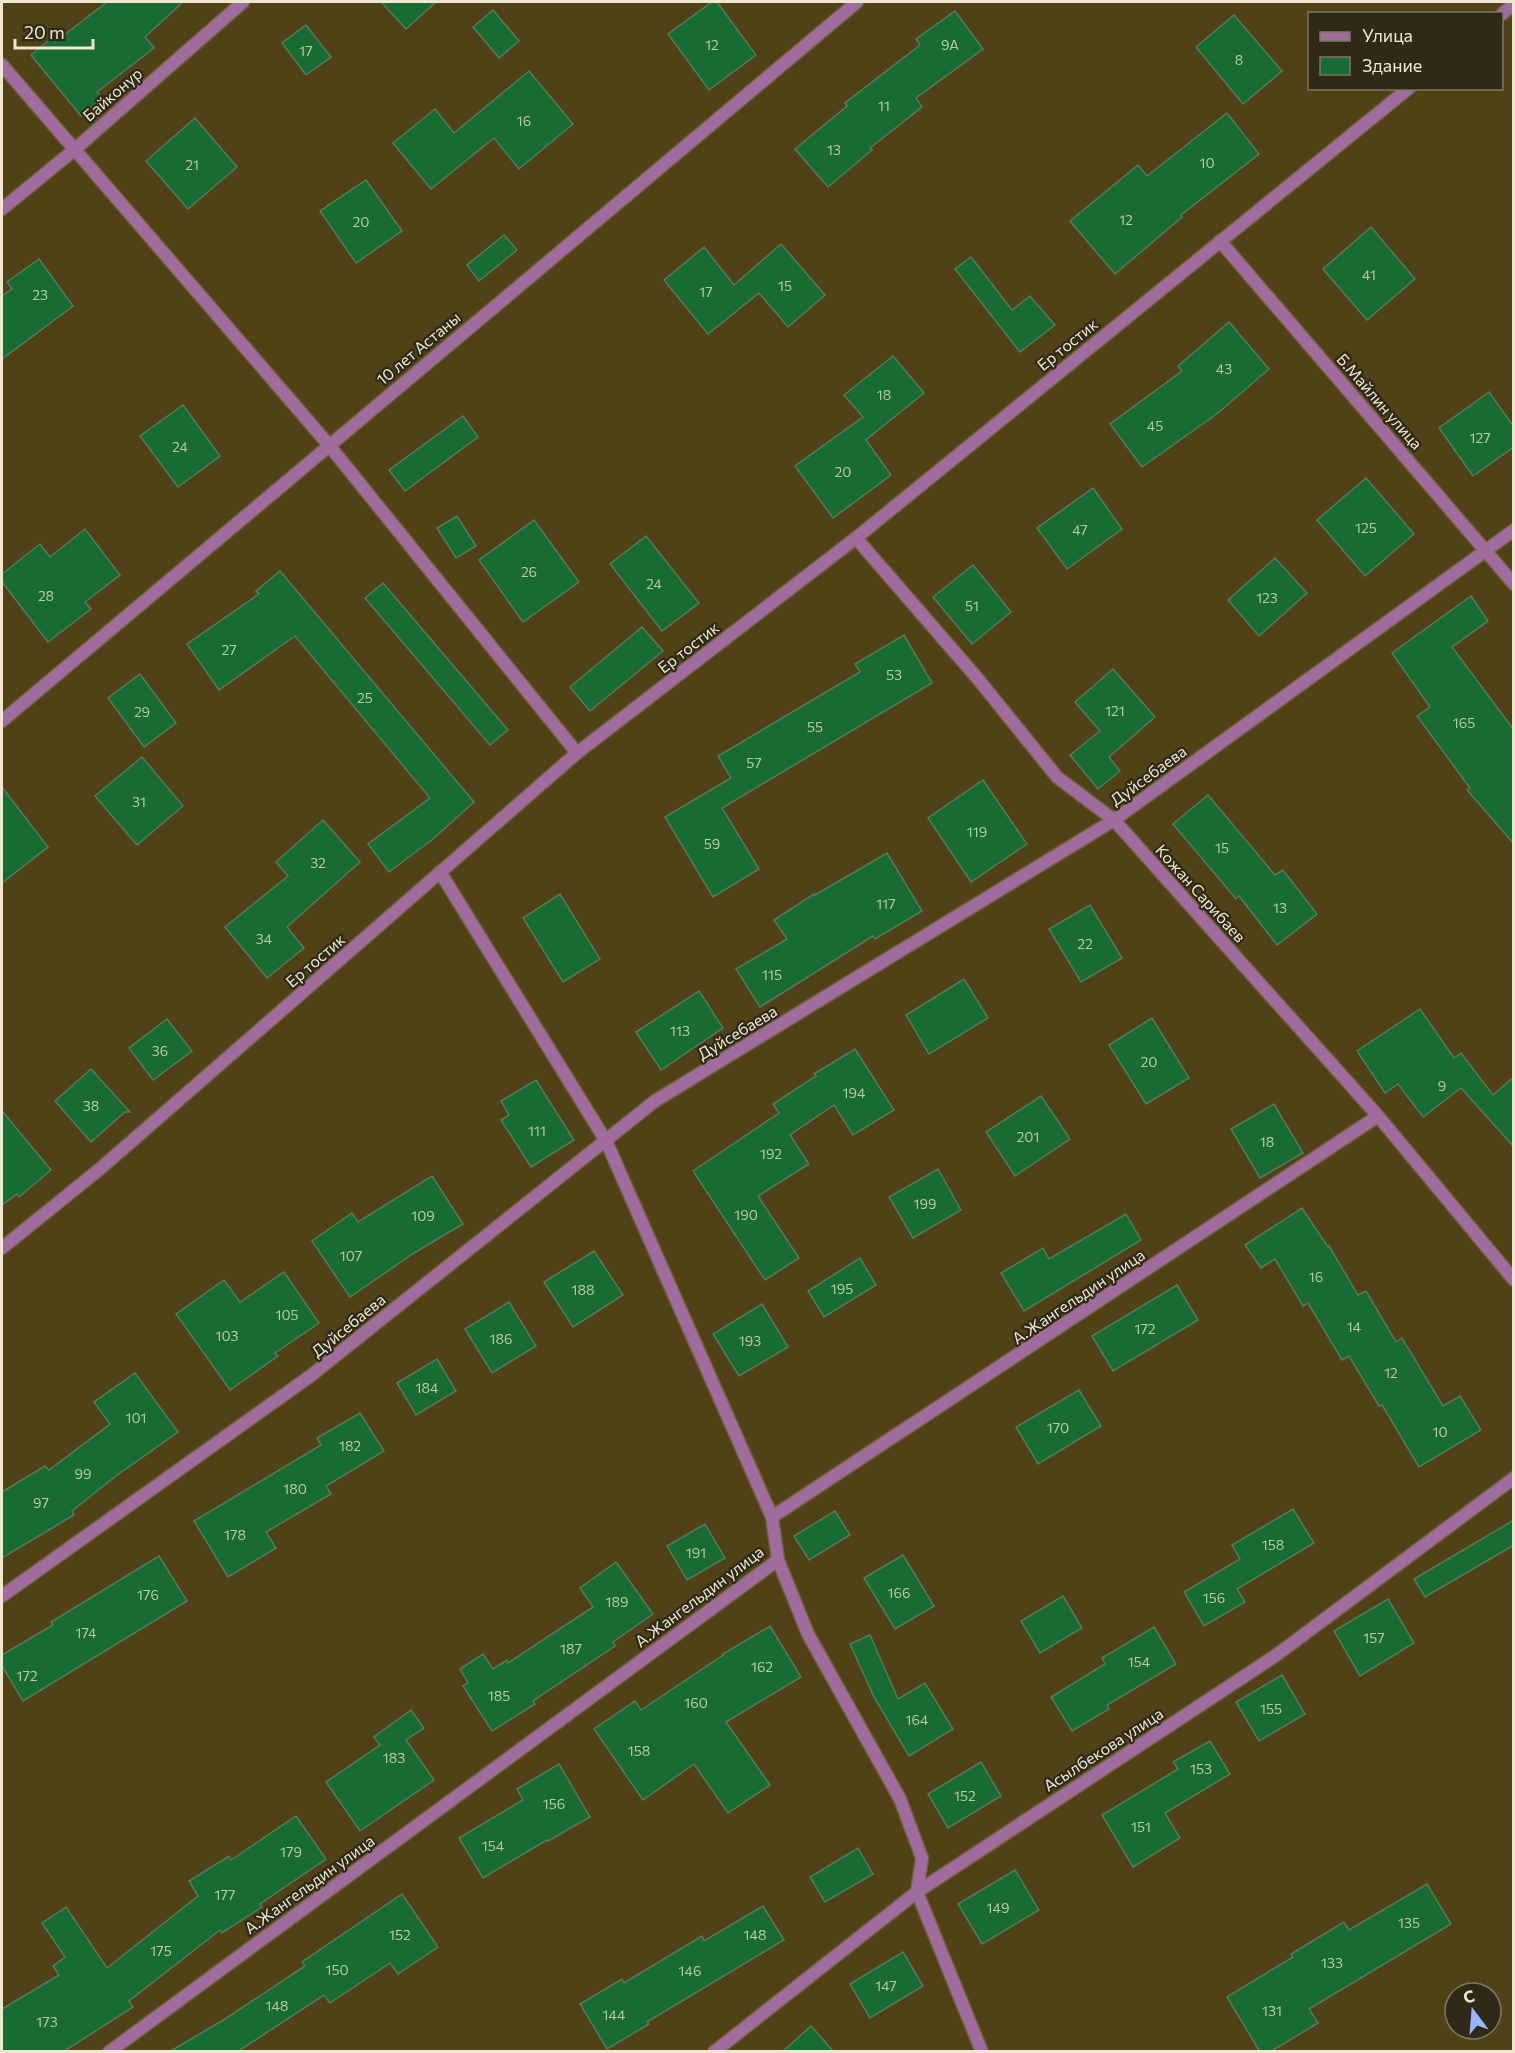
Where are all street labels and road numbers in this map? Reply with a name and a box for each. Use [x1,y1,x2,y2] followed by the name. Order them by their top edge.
[79,63,145,125] street label: Байконур
[372,307,464,389] street label: 10 лет Астаны
[1033,314,1101,374] street label: Ер тостик
[1333,349,1427,453] street label: Б.Майлин улица
[654,617,723,677] street label: Ер тостик
[1106,741,1190,809] street label: Дуйсебаева
[1152,840,1250,946] street label: Кожан Сарибаев
[282,929,349,991] street label: Ер тостик
[694,1001,780,1063] street label: Дуйсебаева
[1008,1244,1148,1348] street label: А.Жангельдин улица
[307,1289,389,1361] street label: Дуйсебаева
[631,1541,767,1651] street label: А.Жангельдин улица
[1040,1703,1166,1795] street label: Асылбекова улица
[240,1830,378,1938] street label: А.Жангельдин улица

